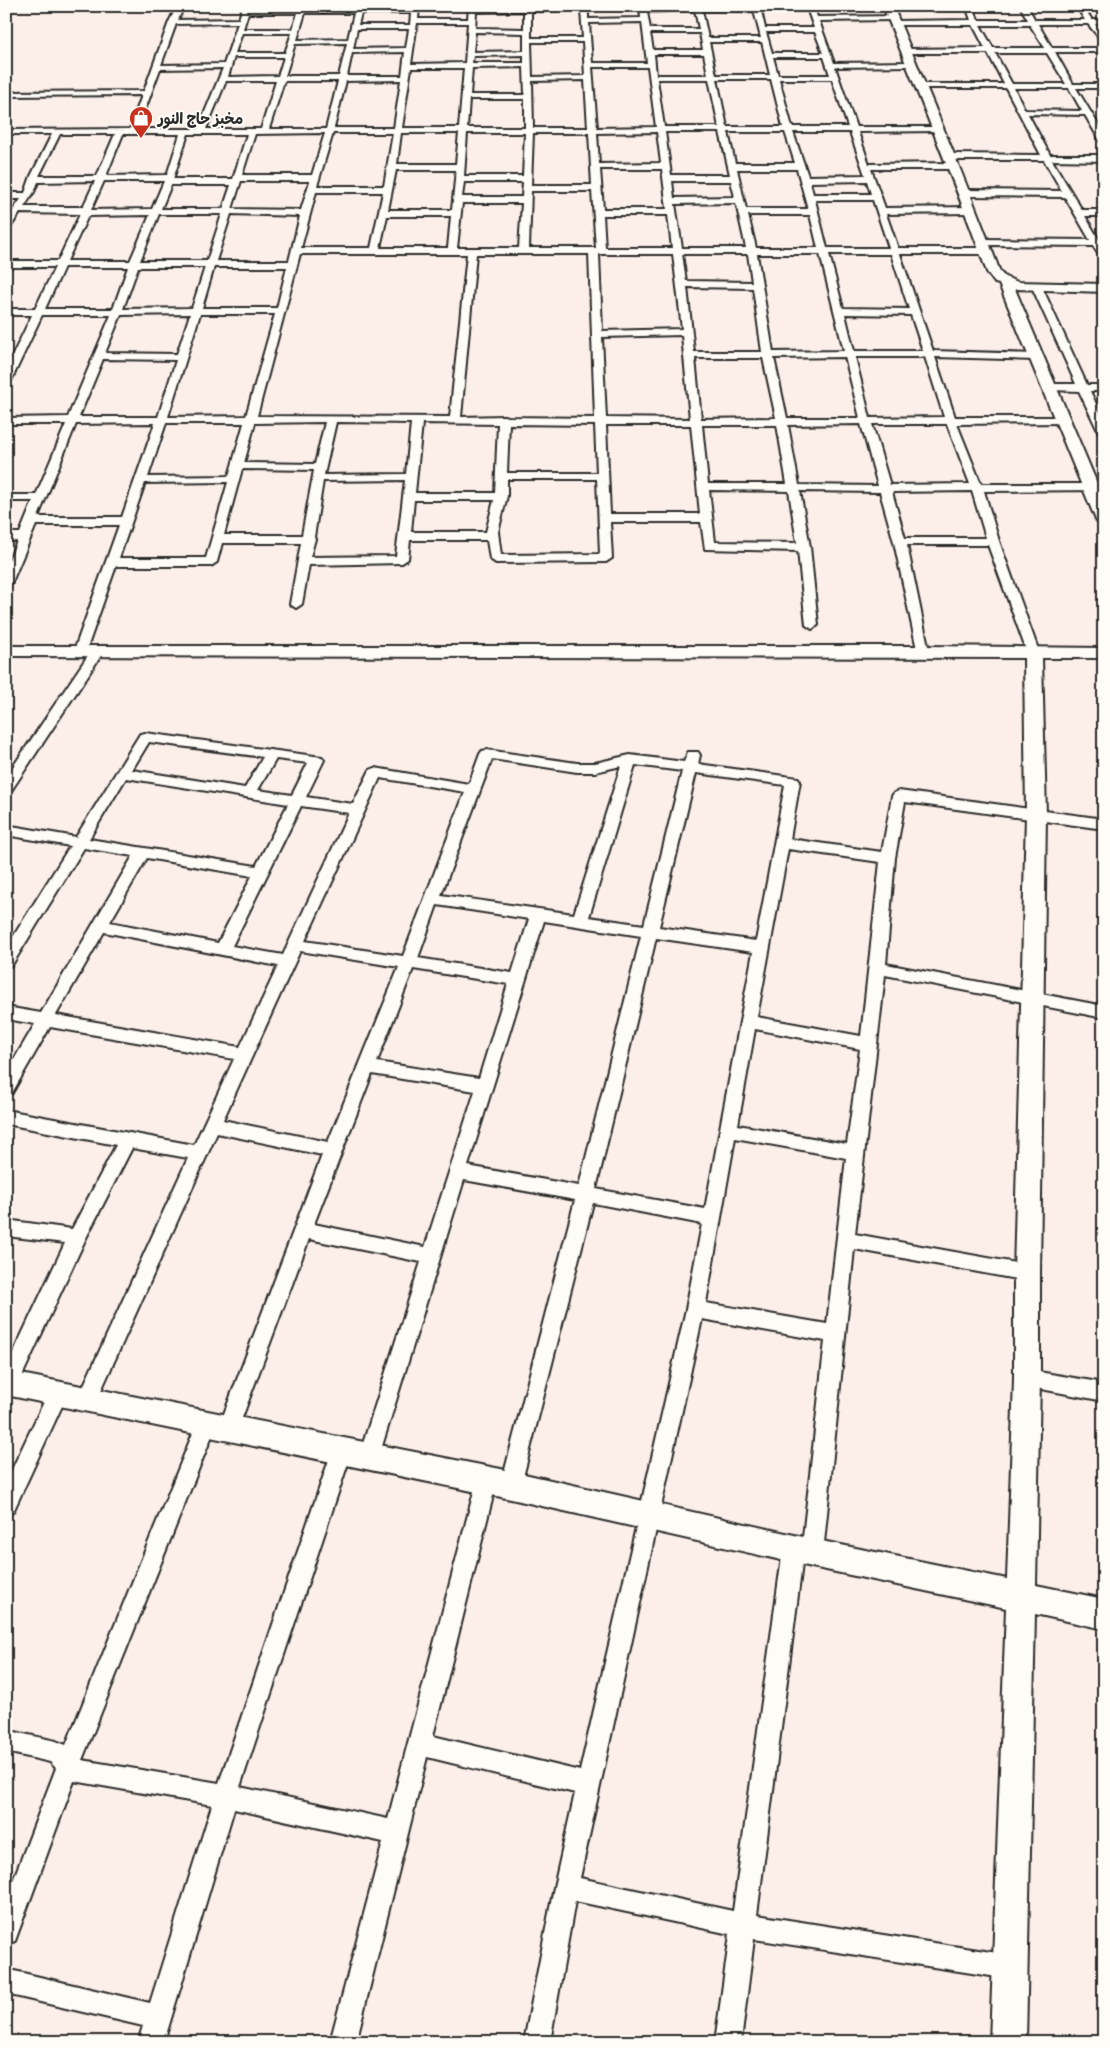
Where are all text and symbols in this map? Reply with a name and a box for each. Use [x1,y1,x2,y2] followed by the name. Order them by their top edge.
[128,105,154,139] shop icon: مخبز حاج النور
[156,108,243,129] place label: مخبز حاج النور

